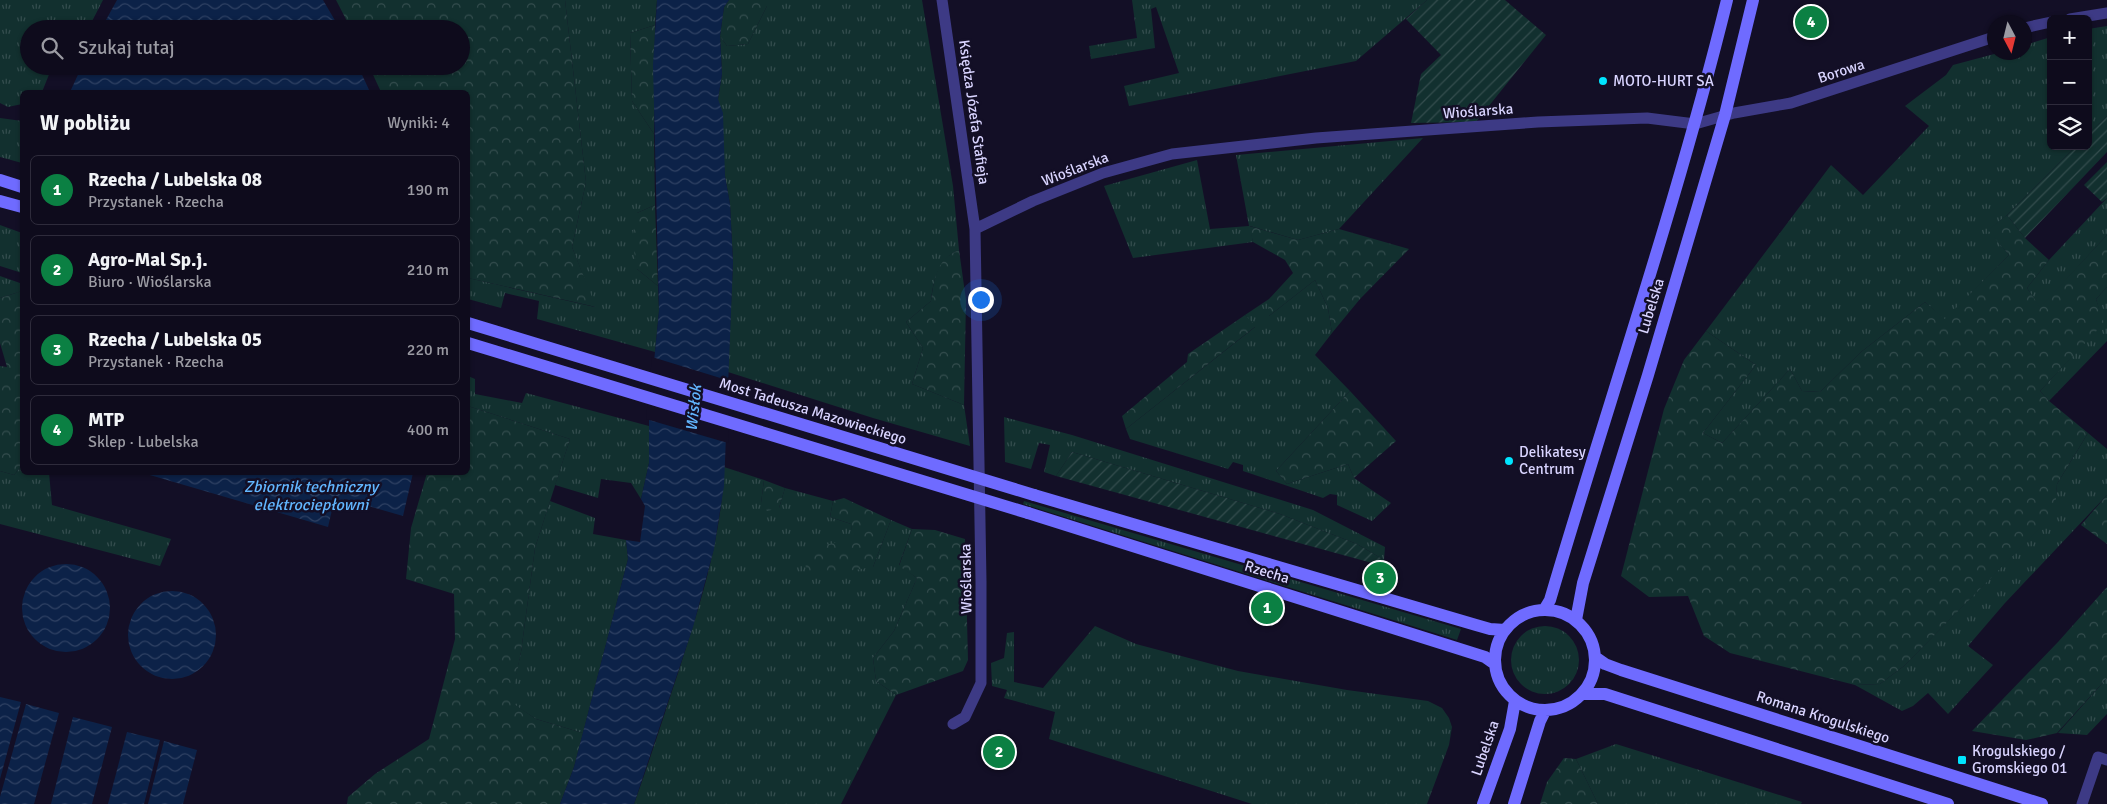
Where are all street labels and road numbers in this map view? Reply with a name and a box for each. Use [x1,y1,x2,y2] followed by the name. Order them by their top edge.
[955,38,993,186] street label: Księdza Józefa Stafieja
[1815,55,1867,87] street label: Borowa
[1442,100,1514,122] street label: Wioślarska
[1039,148,1111,190] street label: Wioślarska
[1634,276,1668,336] street label: Lubelska
[717,374,909,448] street label: Most Tadeusza Mazowieckiego
[956,544,976,614] street label: Wioślarska
[1242,557,1292,587] street label: Rzecha
[1754,687,1892,747] street label: Romana Krogulskiego
[1467,718,1503,778] street label: Lubelska

